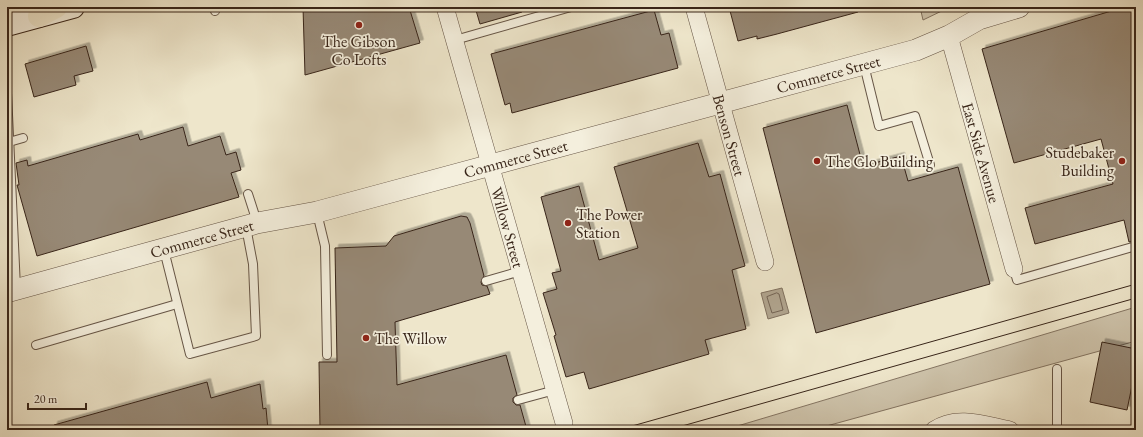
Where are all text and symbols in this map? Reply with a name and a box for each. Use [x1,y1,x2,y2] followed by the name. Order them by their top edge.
[354,20,364,30] marker: The Gibson Co Lofts
[322,31,396,70] place label: The Gibson Co Lofts
[774,50,883,98] street label: Commerce Street
[708,92,751,179] street label: Benson Street
[957,100,1005,205] street label: East Side Avenue
[461,135,570,183] street label: Commerce Street
[1045,142,1115,181] place label: Studebaker Building
[825,151,934,172] place label: The Glo Building
[812,156,822,166] marker: The Glo Building
[1117,156,1127,166] marker: Studebaker Building
[486,185,529,270] street label: Willow Street
[576,204,643,243] place label: The Power Station
[148,214,256,263] street label: Commerce Street
[563,218,573,228] marker: The Power Station
[374,328,448,349] place label: The Willow
[361,333,371,343] marker: The Willow
[28,385,86,411] scale bar
[34,391,58,407] text: 20 m

